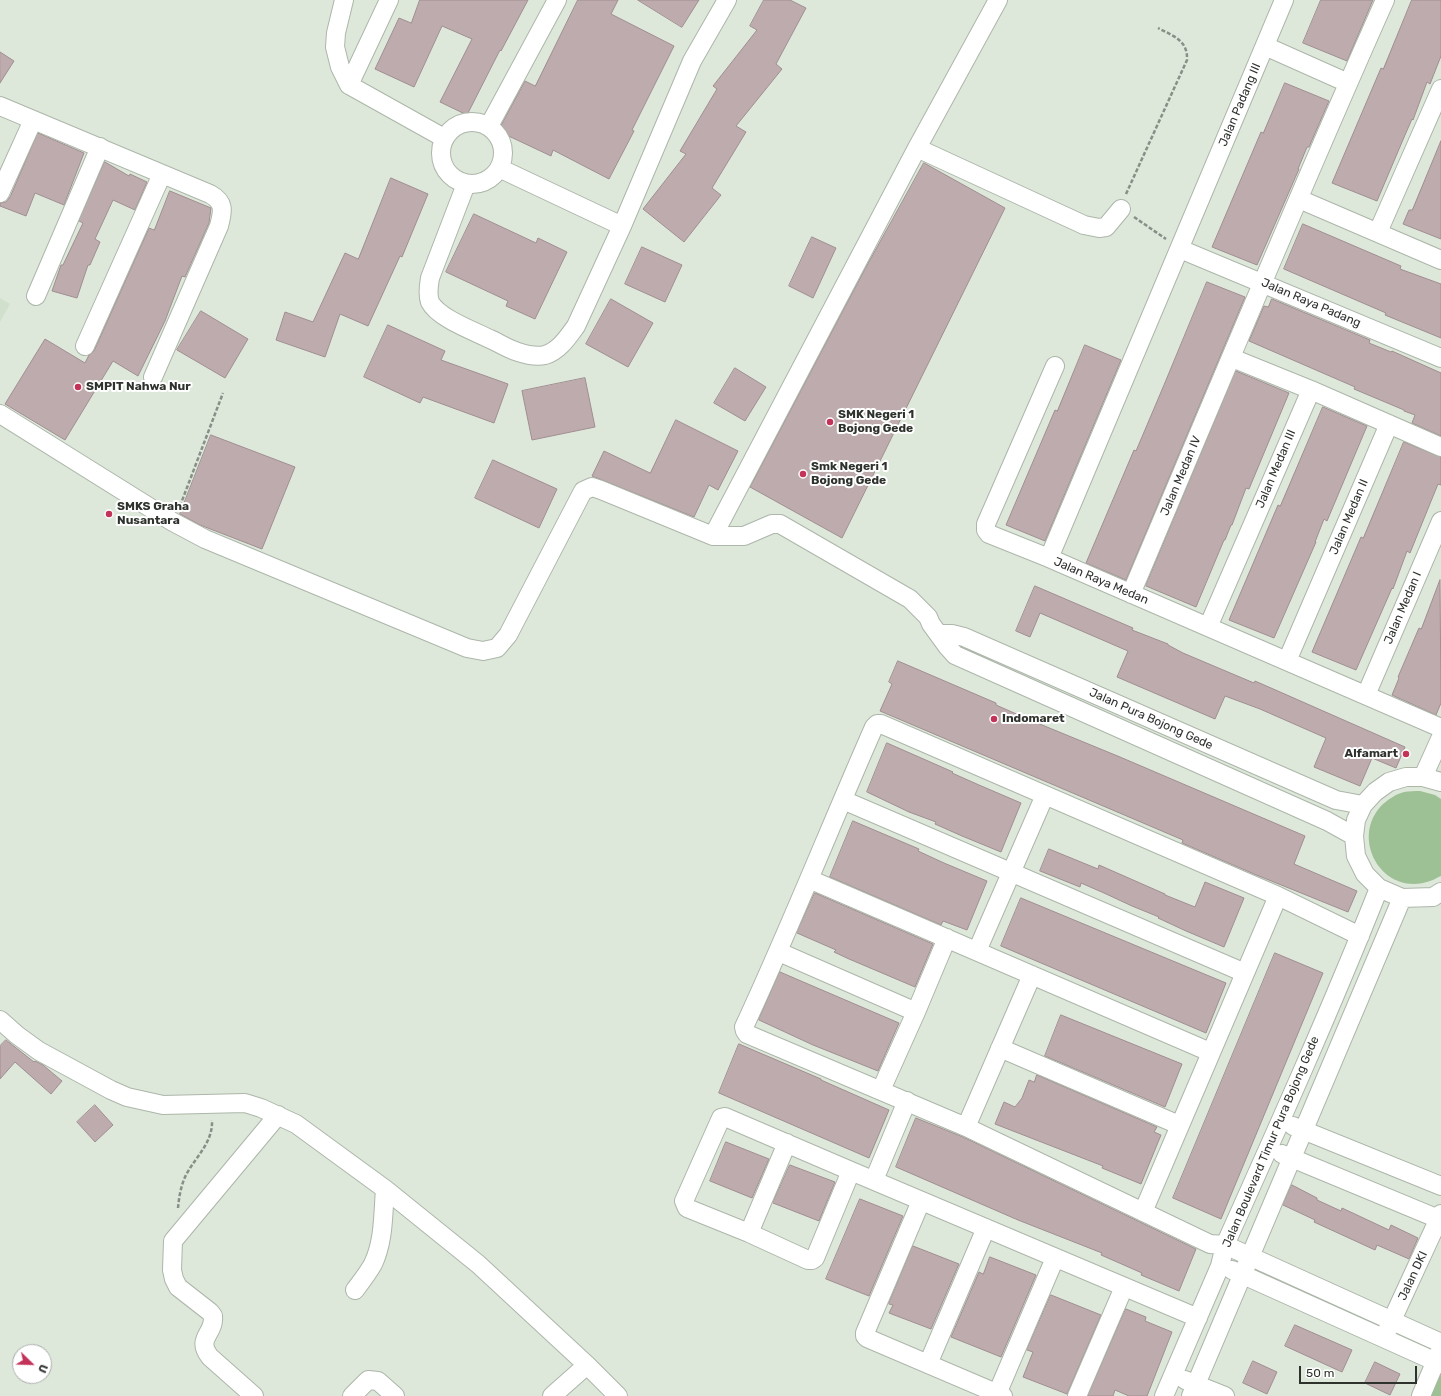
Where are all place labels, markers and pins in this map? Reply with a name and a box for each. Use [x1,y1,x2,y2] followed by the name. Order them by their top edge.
[86,380,191,394] place label: SMPIT Nahwa Nur
[73,382,83,392] marker: SMPIT Nahwa Nur
[838,408,914,436] place label: SMK Negeri 1 Bojong Gede
[825,417,835,427] marker: SMK Negeri 1 Bojong Gede
[811,460,887,488] place label: Smk Negeri 1 Bojong Gede
[798,469,808,479] marker: Smk Negeri 1 Bojong Gede
[117,500,189,528] place label: SMKS Graha Nusantara
[104,509,114,519] marker: SMKS Graha Nusantara
[1002,712,1065,726] place label: Indomaret
[989,714,999,724] marker: Indomaret
[1345,747,1398,761] place label: Alfamart
[1401,749,1411,759] marker: Alfamart

